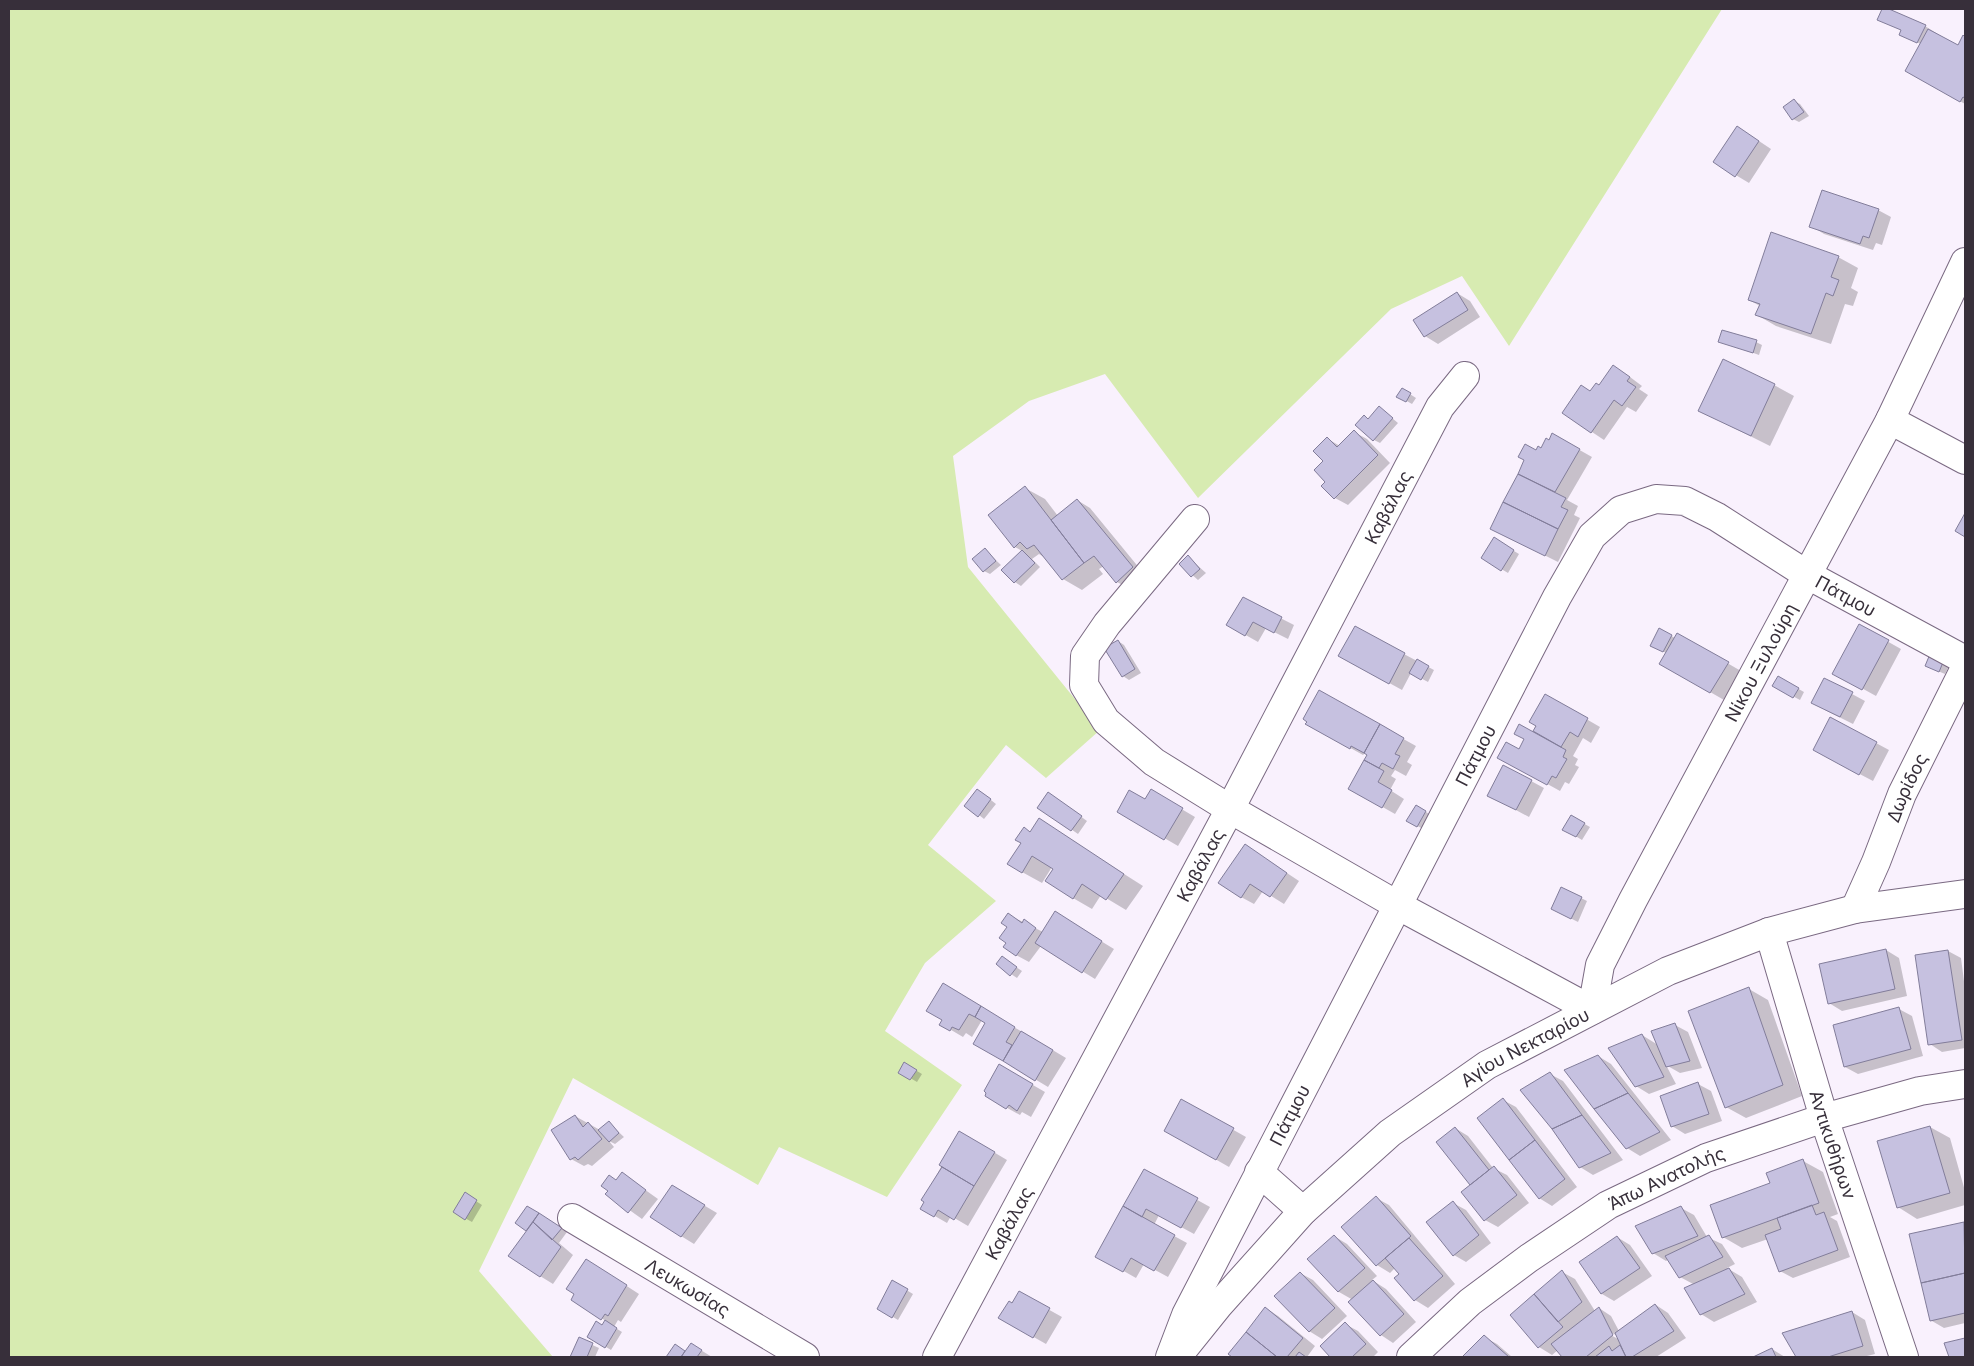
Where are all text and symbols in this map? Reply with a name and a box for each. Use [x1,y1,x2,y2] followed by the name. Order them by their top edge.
[1360,467,1415,547] street label: Καβάλας
[1812,571,1880,620] street label: Πάτμου
[1720,599,1801,725] street label: Νίκου Ξυλούρη
[1451,721,1500,789] street label: Πάτμου
[1882,749,1931,825] street label: Δωρίδος
[1172,825,1228,905] street label: Καβάλας
[1457,1003,1593,1091] street label: Αγίου Νεκταρίου
[1265,1081,1314,1149] street label: Πάτμου
[1806,1088,1861,1202] street label: Αντικυθήρων
[1605,1142,1727,1214] street label: Άπω Ανατολής
[981,1183,1037,1263] street label: Καβάλας
[642,1254,734,1321] street label: Λευκωσίας

